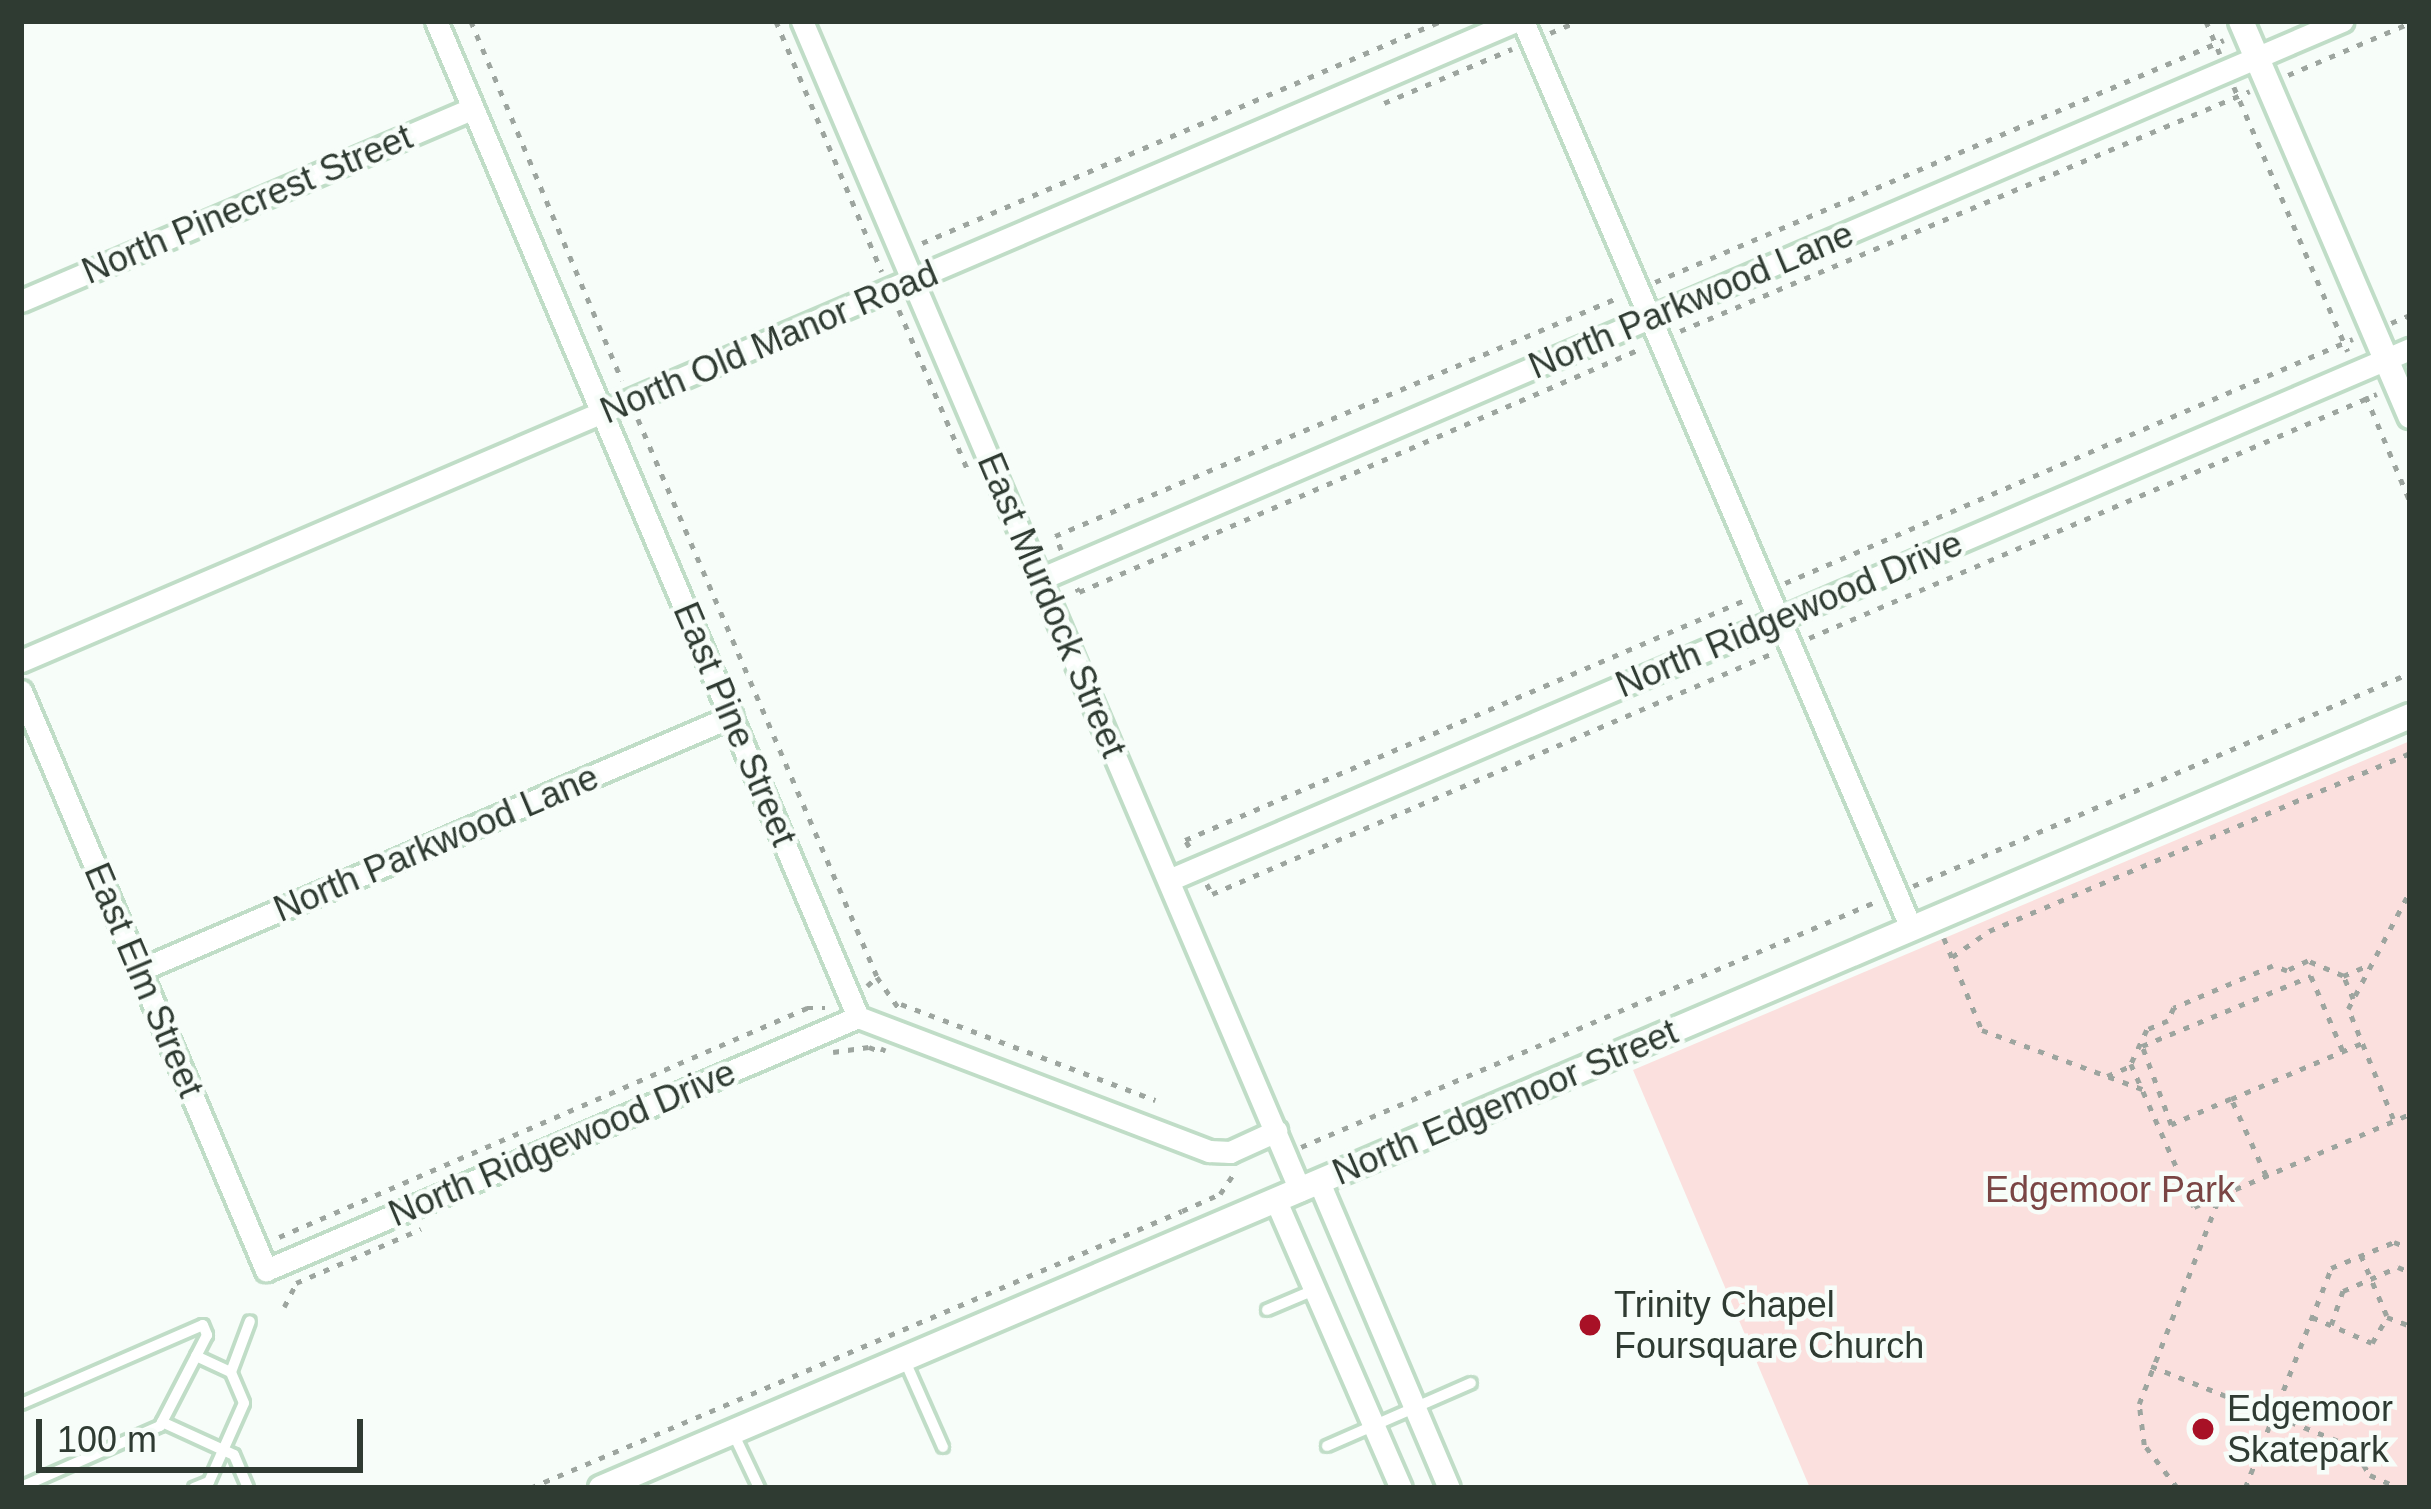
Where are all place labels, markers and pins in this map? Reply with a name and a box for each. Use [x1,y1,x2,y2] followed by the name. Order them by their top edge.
[1614,1282,1924,1367] place label: Trinity Chapel Foursquare Church
[1577,1312,1603,1338] marker: Trinity Chapel Foursquare Church
[2227,1386,2393,1471] place label: Edgemoor Skatepark
[2190,1416,2216,1442] marker: Edgemoor Skatepark

